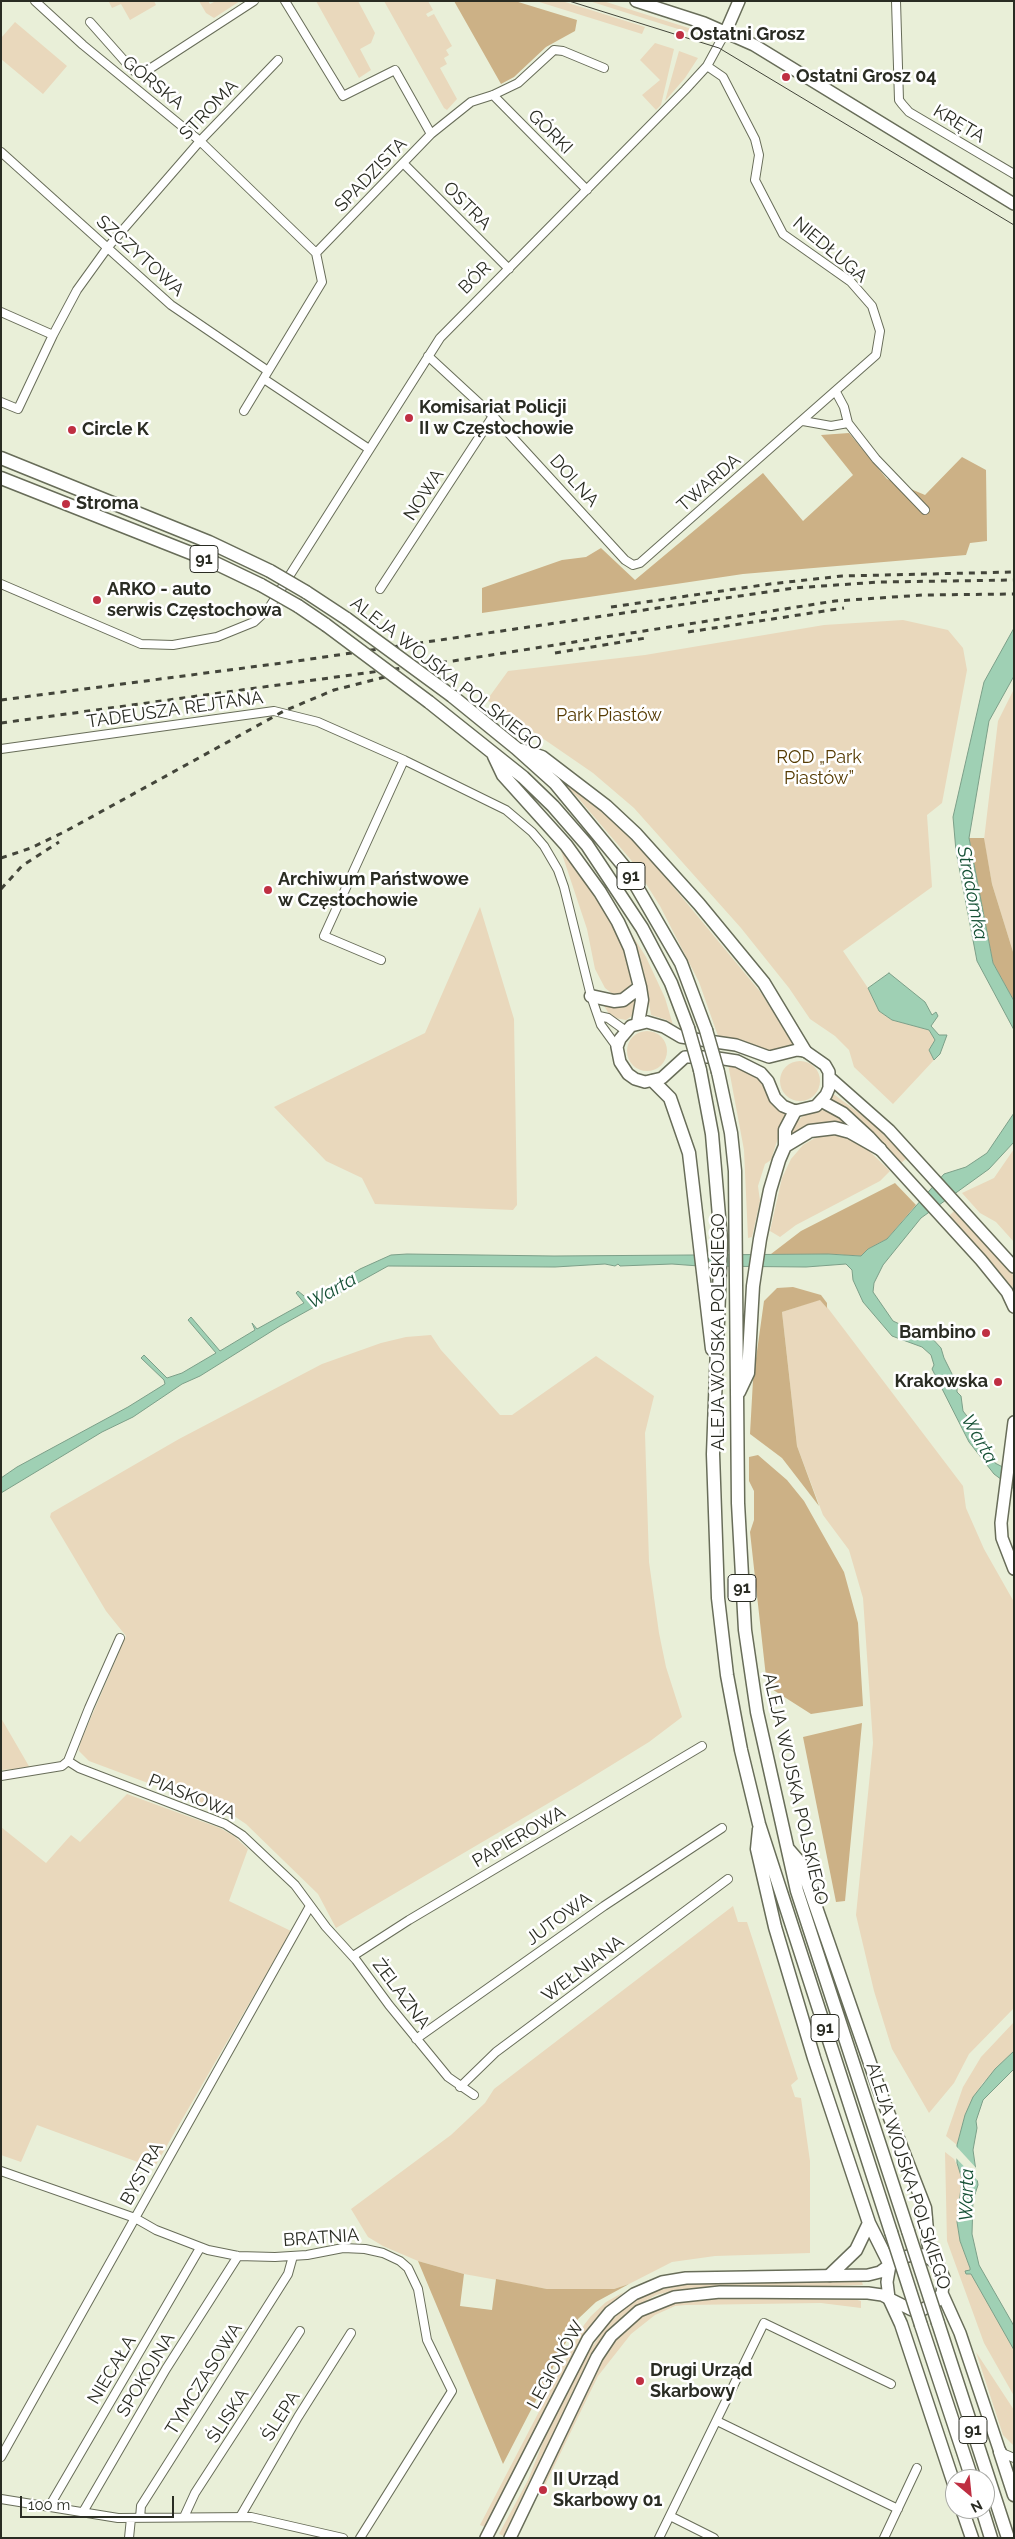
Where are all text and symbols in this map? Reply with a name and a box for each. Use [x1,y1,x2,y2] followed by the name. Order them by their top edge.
[690,24,805,46] place label: Ostatni Grosz
[674,29,686,41] marker: Ostatni Grosz
[118,52,188,114] street label: GÓRSKA
[796,66,936,88] place label: Ostatni Grosz 04
[780,71,792,83] marker: Ostatni Grosz 04
[175,75,243,145] street label: STROMA
[929,100,989,148] street label: KRĘTA
[523,105,577,159] street label: GÓRKI
[330,133,412,217] street label: SPADZISTA
[438,177,496,235] street label: OSTRA
[92,211,188,301] street label: SZCZYTOWA
[788,213,872,287] street label: NIEDŁUGA
[454,257,496,299] street label: BÓR
[419,397,574,439] place label: Komisariat Policji II w Częstochowie
[403,412,415,424] marker: Komisariat Policji II w Częstochowie
[82,419,149,441] place label: Circle K
[66,424,78,436] marker: Circle K
[545,450,603,512] street label: DOLNA
[673,450,745,516] street label: TWARDA
[399,465,449,525] street label: NOWA
[76,493,139,515] place label: Stroma
[60,498,72,510] marker: Stroma
[190,546,218,572] road number: 91
[107,579,282,622] place label: ARKO - auto serwis Częstochowa
[346,592,546,756] street label: ALEJA WOJSKA POLSKIEGO
[91,594,103,606] marker: ARKO - auto serwis Częstochowa
[86,687,264,733] street label: TADEUSZA REJTANA
[556,705,662,727] park label: Park Piastów
[776,747,862,790] park label: ROD „Park Piastów”
[952,844,992,942] water label: Stradomka
[617,862,645,889] road number: 91
[278,869,469,912] place label: Archiwum Państwowe w Częstochowie
[262,884,274,896] marker: Archiwum Państwowe w Częstochowie
[708,1213,730,1451] street label: ALEJA WOJSKA POLSKIEGO
[303,1268,361,1314] water label: Warta
[899,1322,976,1344] place label: Bambino
[980,1327,992,1339] marker: Bambino
[895,1371,988,1393] place label: Krakowska
[992,1376,1004,1388] marker: Krakowska
[956,1410,1002,1468] water label: Warta
[728,1575,756,1602] road number: 91
[758,1671,832,1907] street label: ALEJA WOJSKA POLSKIEGO
[145,1770,239,1824] street label: PIASKOWA
[469,1802,569,1872] street label: PAPIEROWA
[522,1888,596,1950] street label: JUTOWA
[538,1931,628,2007] street label: WEŁNIANA
[368,1955,434,2033] street label: ŻELAZNA
[811,2015,839,2042] road number: 91
[861,2060,955,2292] street label: ALEJA WOJSKA POLSKIEGO
[116,2139,168,2209] street label: BYSTRA
[955,2168,979,2222] water label: Warta
[282,2225,360,2251] street label: BRATNIA
[523,2317,589,2413] street label: LEGIONÓW
[161,2319,247,2439] street label: TYMCZASOWA
[112,2329,180,2421] street label: SPOKOJNA
[83,2332,141,2408] street label: NIECAŁA
[650,2360,752,2402] place label: Drugi Urząd Skarbowy
[634,2375,646,2387] marker: Drugi Urząd Skarbowy
[202,2385,254,2447] street label: ŚLISKA
[257,2387,305,2445] street label: ŚLEPA
[959,2416,987,2444] road number: 91
[553,2469,662,2512] place label: II Urząd Skarbowy 01
[945,2469,995,2519] north arrow
[537,2484,549,2496] marker: II Urząd Skarbowy 01
[22,2486,176,2518] scale bar
[28,2496,70,2514] text: 100 m
[968,2497,985,2516] text: N

